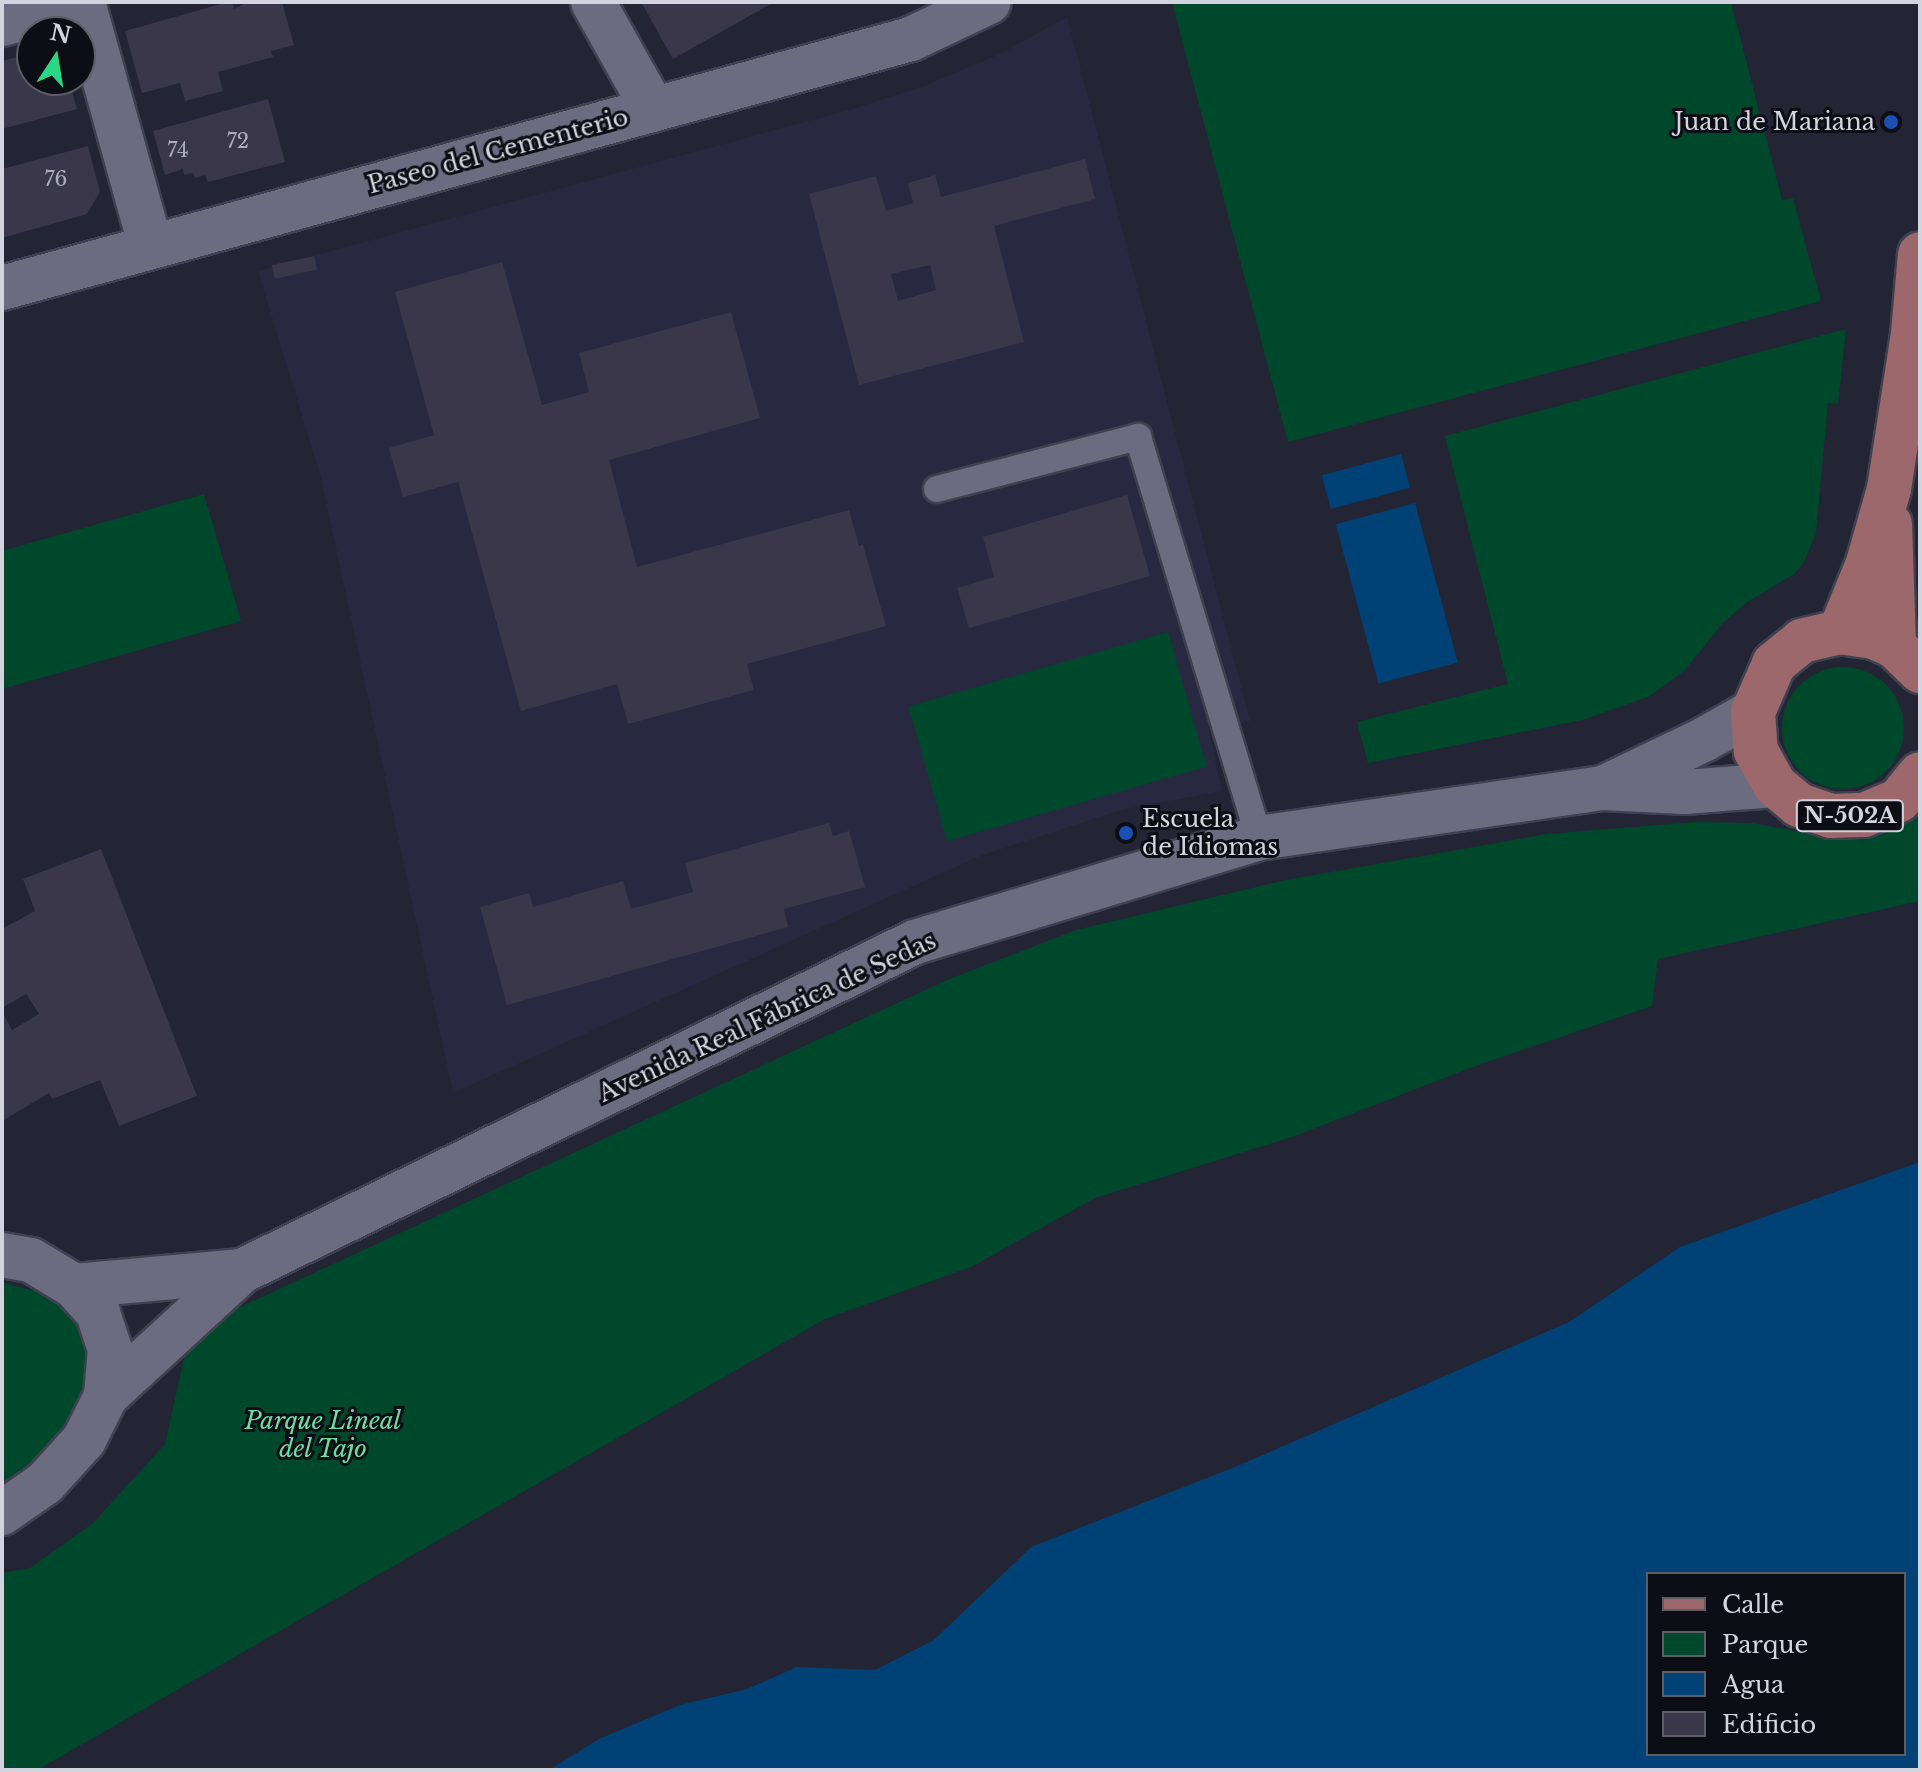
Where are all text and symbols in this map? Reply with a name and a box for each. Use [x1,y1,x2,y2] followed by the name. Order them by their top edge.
[16,16,96,96] north arrow
[48,19,74,49] text: N
[365,102,631,200] street label: Paseo del Cementerio
[1674,108,1875,136] place label: Juan de Mariana
[1882,113,1900,131] marker: Juan de Mariana
[227,129,249,153] house number: 72
[167,138,189,162] house number: 74
[45,167,67,191] house number: 76
[1794,798,1906,834] road number: N-502A
[1142,805,1278,861] place label: Escuela de Idiomas
[1117,824,1135,842] marker: Escuela de Idiomas
[593,926,941,1108] street label: Avenida Real Fábrica de Sedas
[245,1407,401,1463] park label: Parque Lineal del Tajo
[1646,1572,1906,1756] legend
[1722,1590,1784,1619] text: Calle
[1722,1630,1808,1659] text: Parque
[1722,1670,1784,1699] text: Agua
[1722,1710,1816,1739] text: Edificio

